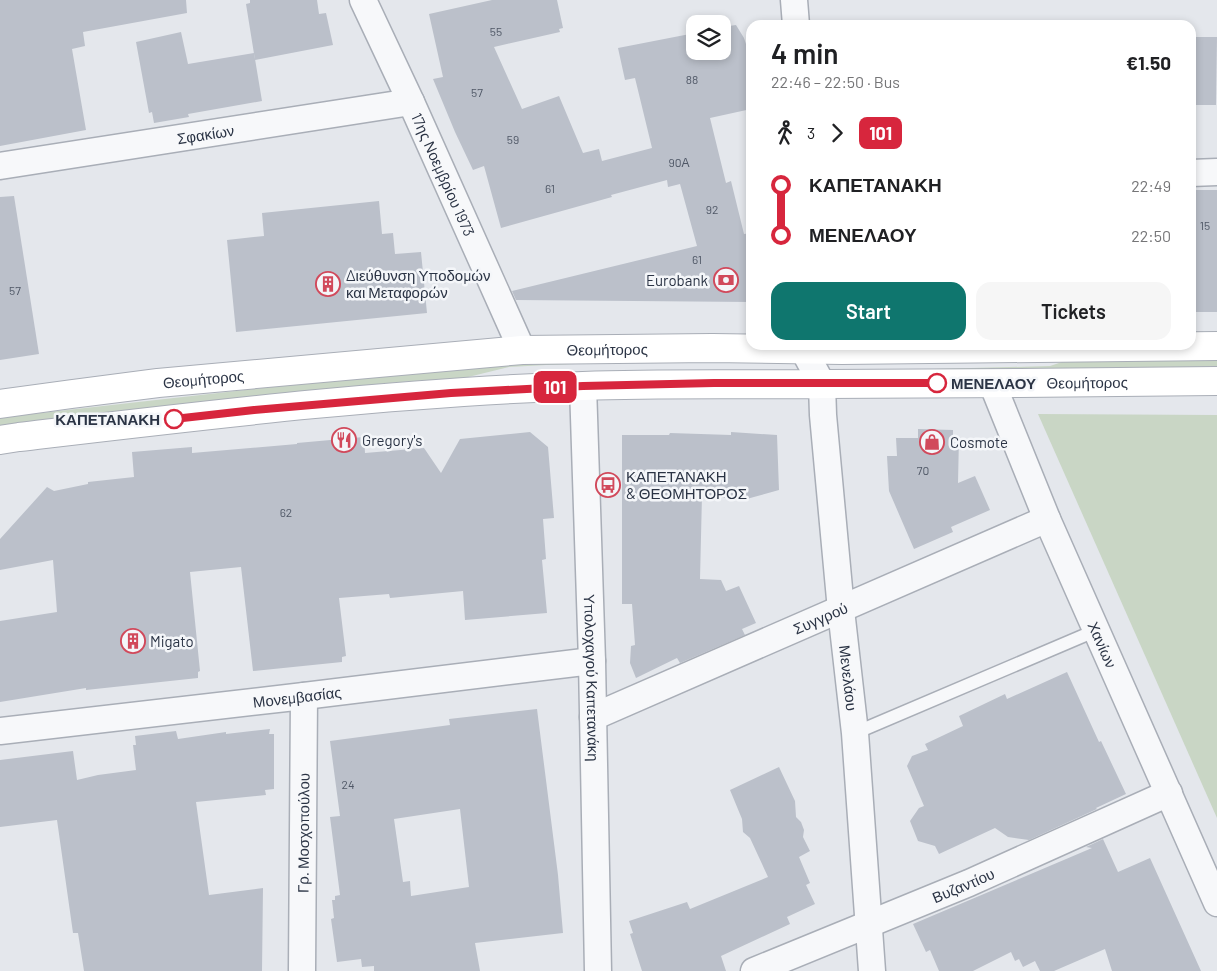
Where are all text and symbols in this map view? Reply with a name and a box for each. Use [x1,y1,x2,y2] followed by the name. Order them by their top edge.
[686,15,731,60] map controls
[686,15,731,60] button: layers
[490,24,502,38] house number: 55
[771,36,839,70] text: 4 min
[1126,51,1171,74] text: €1.50
[686,72,698,86] house number: 88
[771,72,900,91] text: 22:46 – 22:50 · Bus
[471,85,483,99] house number: 57
[408,110,479,239] street label: 17ης Νοεμβρίου 1973
[771,119,799,147] icon: walk
[823,119,851,147] icon: forward
[176,121,235,147] street label: Σφακίων
[869,122,892,144] text: 101
[807,123,815,142] text: 3
[507,132,519,146] house number: 59
[668,155,690,169] house number: 90Α
[809,173,942,196] text: ΚΑΠΕΤΑΝΑΚΗ
[1131,176,1171,195] text: 22:49
[545,181,555,195] house number: 61
[706,202,718,216] house number: 92
[1200,218,1210,232] house number: 15
[809,223,917,246] text: ΜΕΝΕΛΑΟΥ
[1131,226,1171,245] text: 22:50
[692,252,702,266] house number: 61
[346,266,491,301] place label: Διεύθυνση Υποδομών και Μεταφορών
[713,267,739,293] bank icon: Eurobank
[315,271,341,297] building icon: Διεύθυνση Υποδομών και Μεταφορών
[646,271,708,289] place label: Eurobank
[771,282,966,340] button: Start
[976,282,1171,340] button: Tickets
[9,283,21,297] house number: 57
[566,340,648,359] street label: Θεομήτορος
[162,366,245,392] street label: Θεομήτορος
[526,371,584,403] line badge: 101
[927,373,947,393] marker: ΜΕΝΕΛΑΟΥ
[1046,373,1128,392] street label: Θεομήτορος
[951,374,1036,392] place label: ΜΕΝΕΛΑΟΥ
[544,376,566,398] text: 101
[164,409,184,429] marker: ΚΑΠΕΤΑΝΑΚΗ
[55,410,160,428] place label: ΚΑΠΕΤΑΝΑΚΗ
[331,427,357,453] restaurant icon: Gregory's
[919,429,945,455] shop icon: Cosmote
[362,431,422,449] place label: Gregory's
[950,433,1008,451] place label: Cosmote
[917,463,929,477] house number: 70
[626,467,747,502] place label: ΚΑΠΕΤΑΝΑΚΗ & ΘΕΟΜΗΤΟΡΟΣ
[595,472,621,498] bus stop icon: ΚΑΠΕΤΑΝΑΚΗ & ΘΕΟΜΗΤΟΡΟΣ
[280,505,292,519] house number: 62
[581,594,603,762] street label: Υπολοχαγού Καπετανάκη
[790,598,850,638] street label: Συγγρού
[1084,619,1121,670] street label: Χανίων
[120,628,146,654] building icon: Migato
[150,632,194,650] place label: Migato
[836,644,861,712] street label: Μενελάου
[252,683,342,711] street label: Μονεμβασίας
[294,773,312,893] street label: Γρ. Μοσχοπούλου
[341,777,355,791] house number: 24
[929,864,997,906] street label: Βυζαντίου

